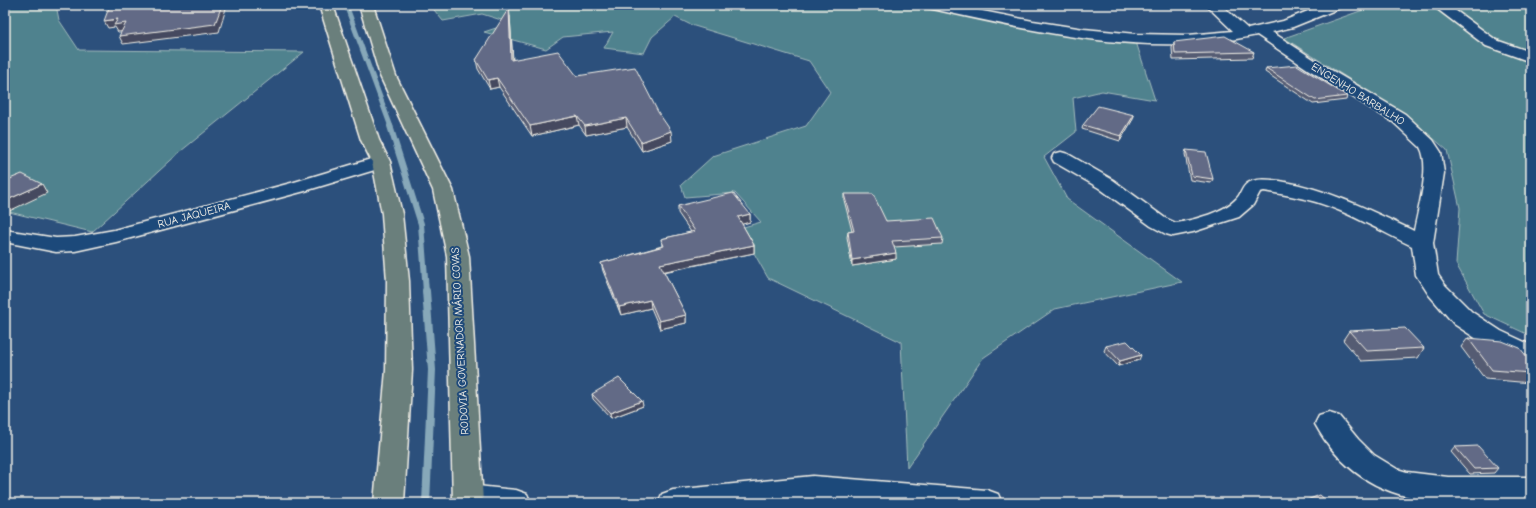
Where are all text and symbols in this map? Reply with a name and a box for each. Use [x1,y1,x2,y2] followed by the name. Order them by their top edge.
[1309,60,1407,128] street label: ENGENHO BARBALHO
[156,199,232,231] street label: RUA JAQUEIRA
[448,247,471,435] street label: RODOVIA GOVERNADOR MÁRIO COVAS

